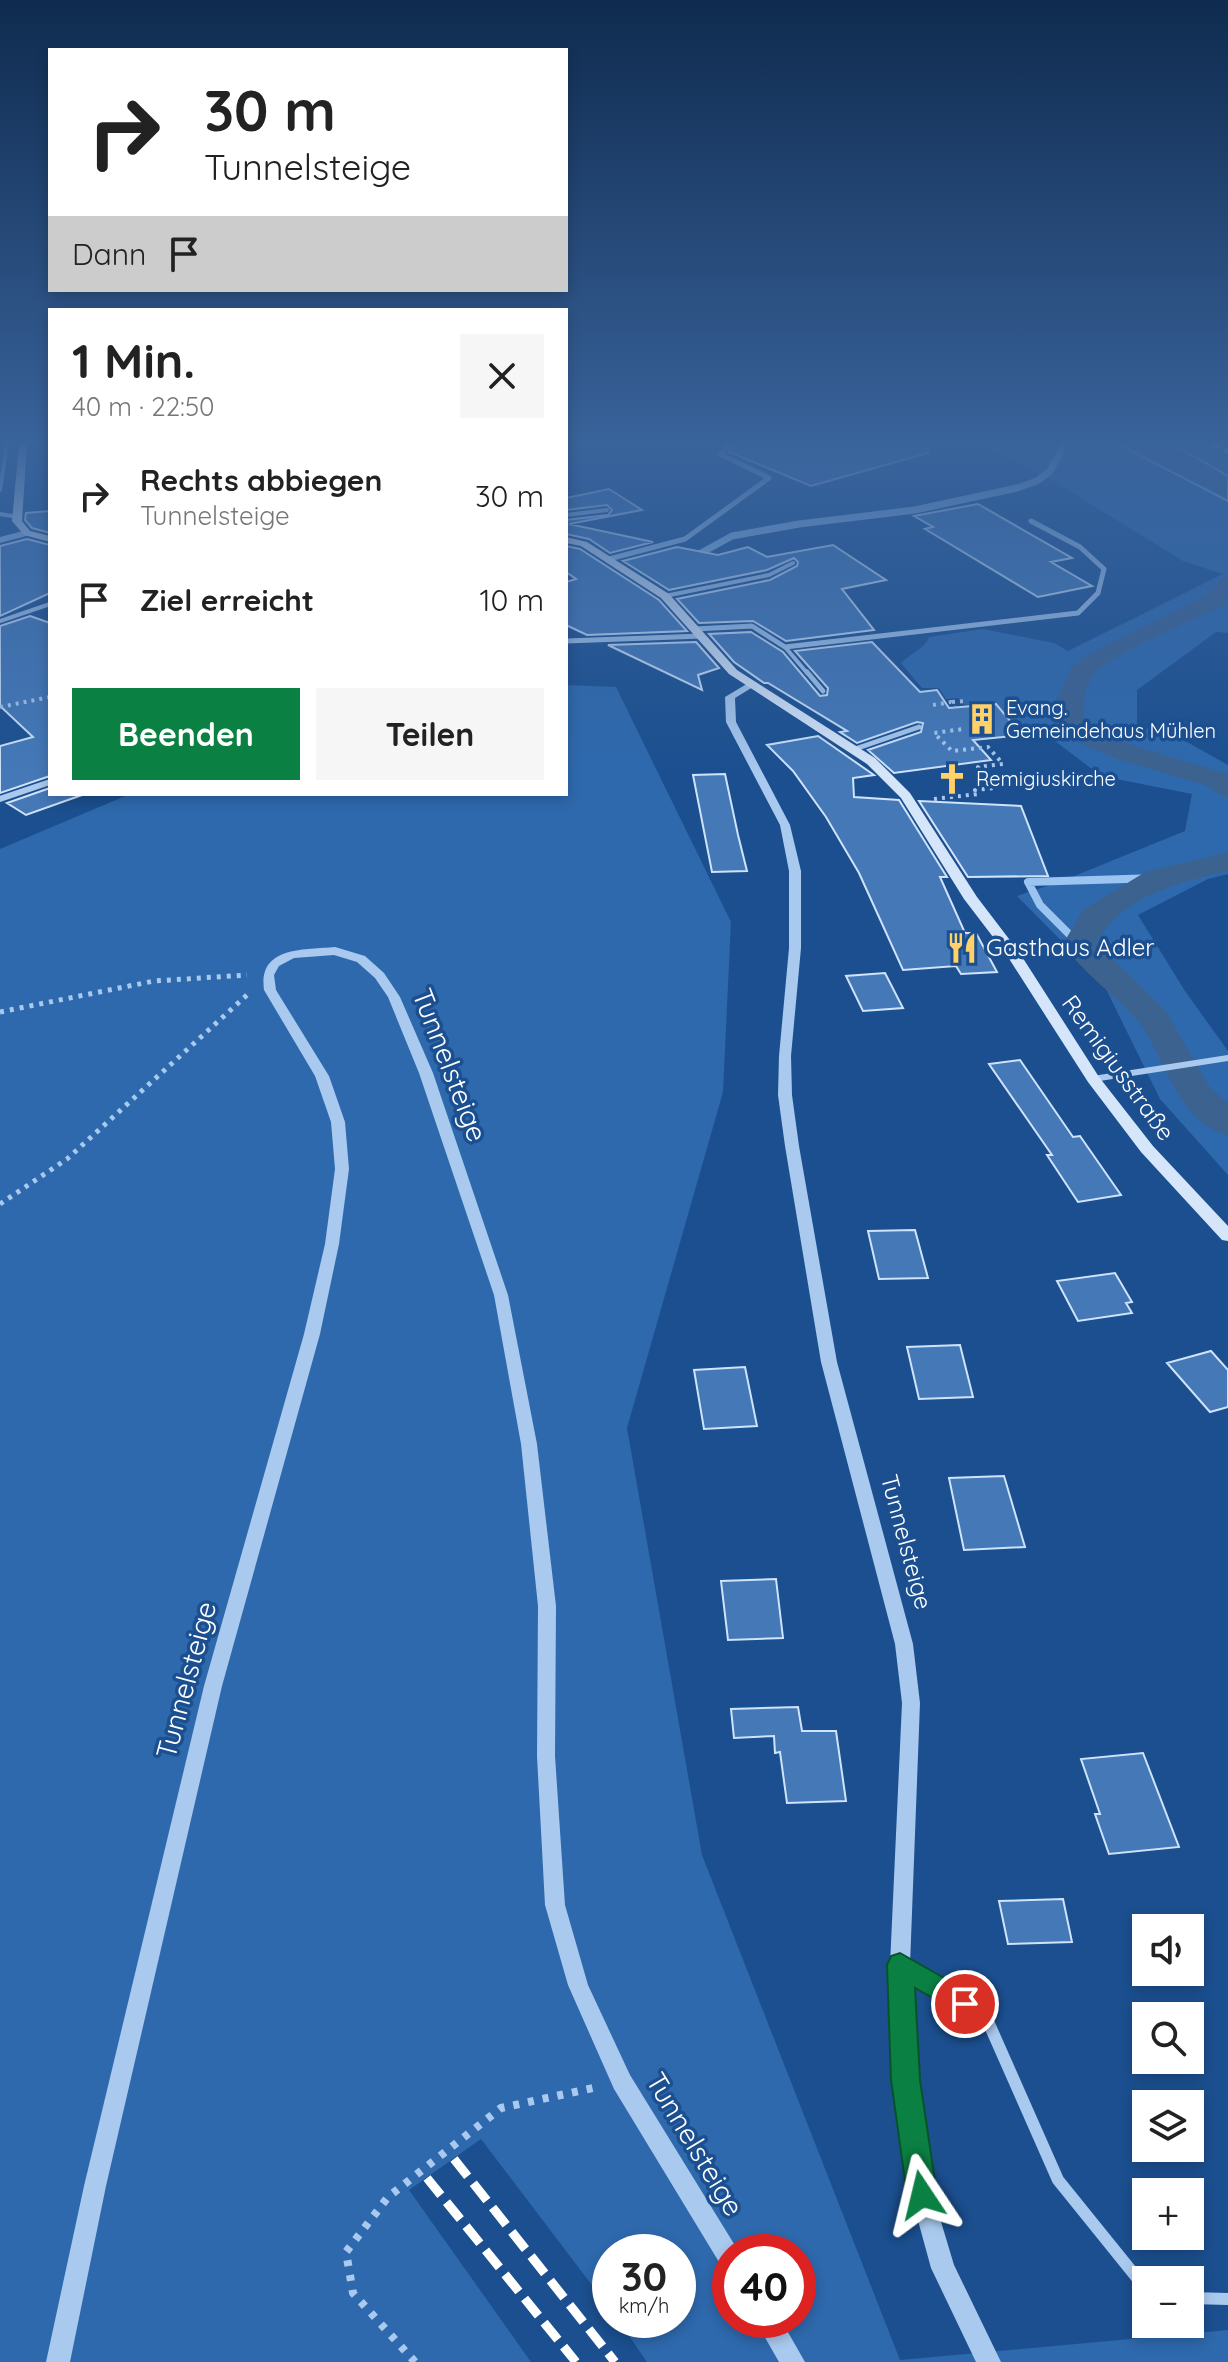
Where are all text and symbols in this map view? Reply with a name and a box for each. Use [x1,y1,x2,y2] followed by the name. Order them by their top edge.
[204,75,336,145] text: 30 m
[72,80,176,184] icon: right
[204,144,411,189] text: Tunnelsteige
[162,232,206,276] icon: arrive
[72,235,146,273] text: Dann
[72,330,195,390] text: 1 Min.
[460,334,544,418] button: close
[72,390,215,423] text: 40 m · 22:50
[140,461,382,499] text: Rechts abbiegen
[72,474,116,518] icon: right
[475,477,544,515] text: 30 m
[140,499,290,532] text: Tunnelsteige
[72,578,116,622] icon: arrive
[140,581,314,619] text: Ziel erreicht
[480,581,544,619] text: 10 m
[72,688,300,780] button: Beenden
[316,688,544,780] button: Teilen
[1006,695,1216,743] place label: Evang. Gemeindehaus Mühlen
[965,702,999,736] building icon: Evang. Gemeindehaus Mühlen
[935,762,969,796] church icon: Remigiuskirche
[976,766,1116,791] place label: Remigiuskirche
[945,931,979,965] restaurant icon: Gasthaus Adler
[986,932,1155,962] place label: Gasthaus Adler
[405,983,496,1146] street label: Tunnelsteige
[1056,989,1182,1146] street label: Remigiusstraße
[875,1471,939,1612] street label: Tunnelsteige
[148,1598,223,1762] street label: Tunnelsteige
[1132,1914,1204,2338] map controls
[1132,1914,1204,1986] button: sound
[931,1970,999,2038] pin
[943,1982,987,2026] icon: arrive
[1132,2002,1204,2074] button: search
[639,2066,752,2222] street label: Tunnelsteige
[1132,2090,1204,2162] button: layers
[880,2153,964,2237] position arrow
[1132,2178,1204,2250] button: +
[712,2234,816,2338] speed limit sign: 40
[621,2251,667,2301] text: 30
[1132,2266,1204,2338] button: −
[619,2293,669,2318] text: km/h

